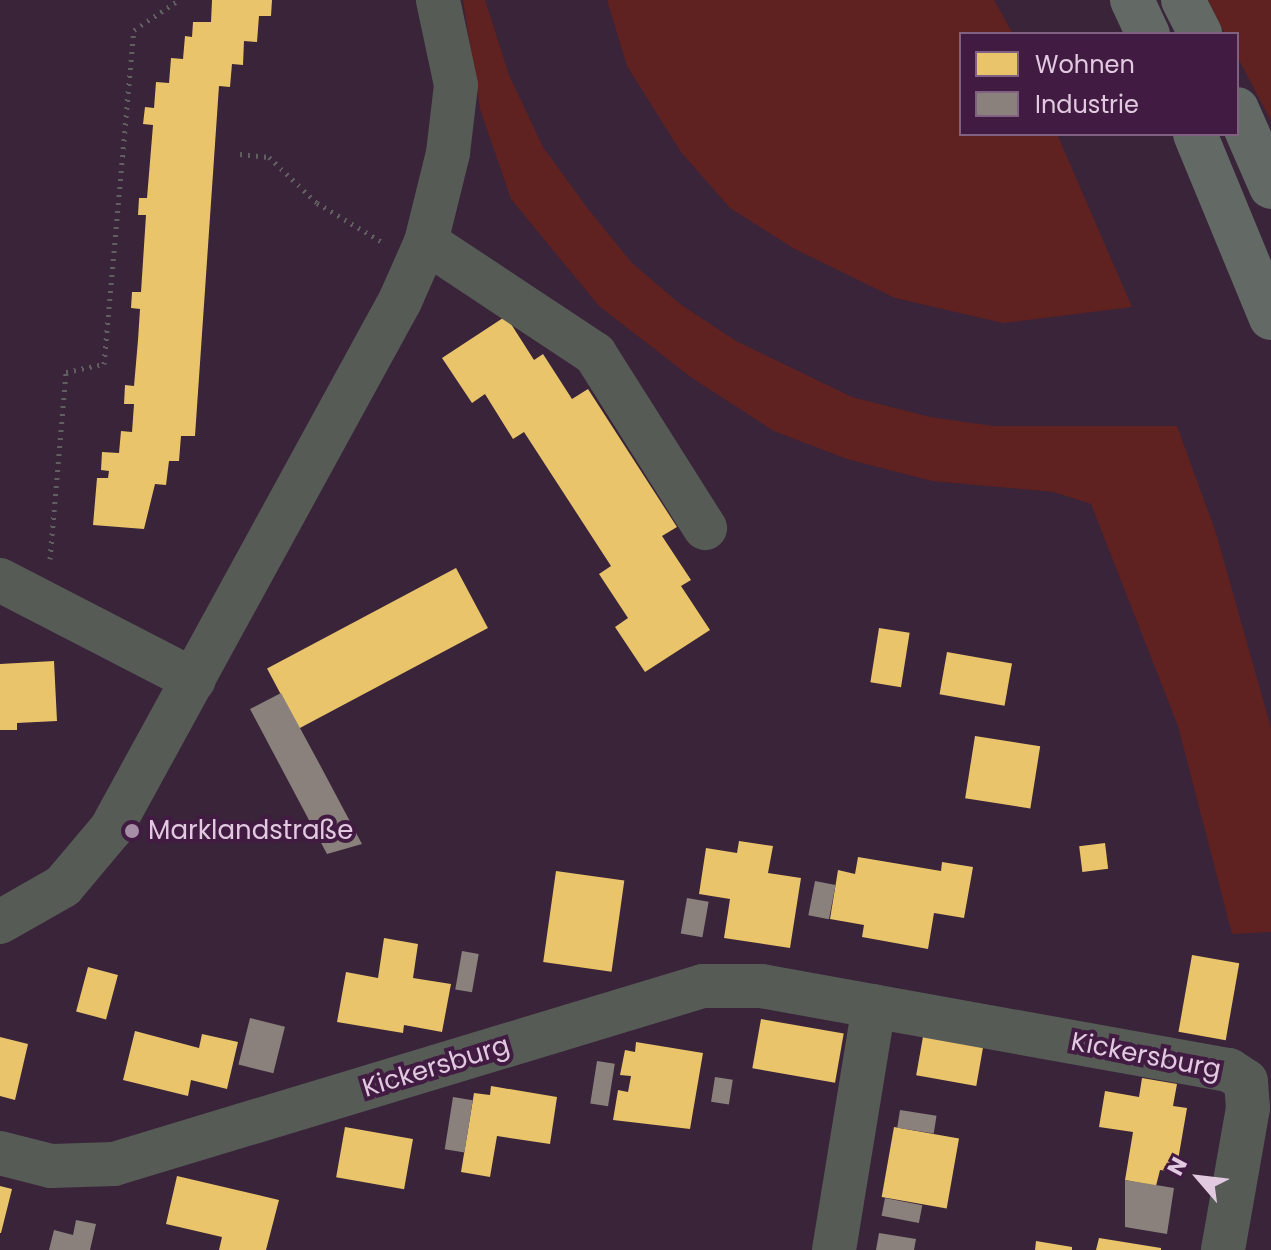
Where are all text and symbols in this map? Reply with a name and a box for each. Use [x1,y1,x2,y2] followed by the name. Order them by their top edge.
[959,32,1239,136] legend
[1035,48,1135,81] text: Wohnen
[1035,88,1139,121] text: Industrie
[148,815,353,847] place label: Marklandstraße
[123,822,141,840] marker: Marklandstraße
[1068,1026,1224,1086] street label: Kickersburg
[359,1030,513,1104] street label: Kickersburg
[1159,1138,1239,1218] north arrow
[1160,1152,1195,1181] text: N

